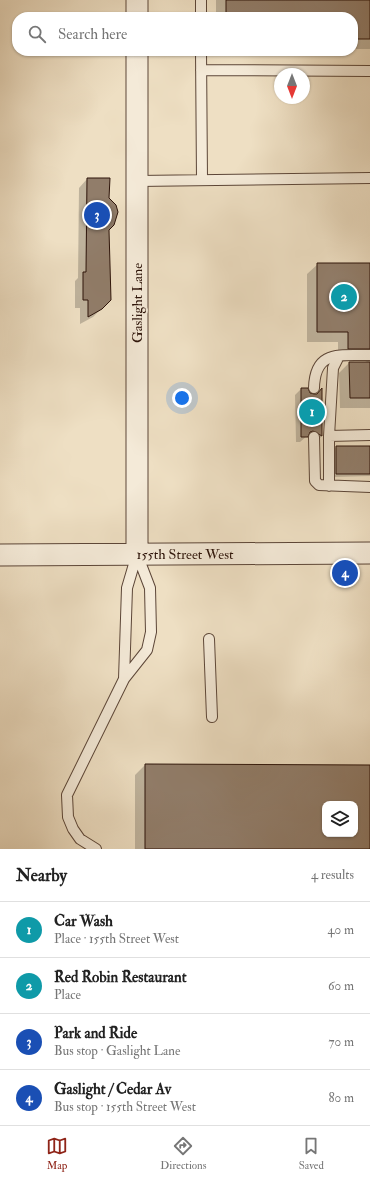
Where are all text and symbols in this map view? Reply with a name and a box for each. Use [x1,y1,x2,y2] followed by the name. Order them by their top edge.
[12,12,358,56] search box
[26,23,48,45] icon: search
[58,25,127,44] text: Search here
[274,68,310,104] north arrow
[84,200,110,230] pin: 3
[129,263,146,343] street label: Gaslight Lane
[331,282,357,312] pin: 2
[172,388,192,408] your location
[299,397,325,427] pin: 1
[137,546,234,563] street label: 155th Street West
[332,558,358,588] pin: 4
[322,801,358,837] map controls
[322,801,358,837] button: layers
[16,865,67,886] text: Nearby
[311,867,354,883] text: 4 results
[54,912,113,931] text: Car Wash
[27,922,31,938] text: 1
[328,922,354,938] text: 40 m
[54,931,179,947] text: Place · 155th Street West
[54,968,187,987] text: Red Robin Restaurant
[26,978,32,994] text: 2
[328,978,354,994] text: 60 m
[54,987,81,1003] text: Place
[54,1024,137,1043] text: Park and Ride
[27,1034,32,1050] text: 3
[329,1034,354,1050] text: 70 m
[54,1043,180,1059] text: Bus stop · Gaslight Lane
[54,1080,171,1099] text: Gaslight / Cedar Av
[25,1090,33,1106] text: 4
[328,1090,354,1106] text: 80 m
[54,1099,196,1115] text: Bus stop · 155th Street West
[46,1135,68,1172] tab: Map
[160,1135,207,1172] tab: Directions
[299,1135,324,1172] tab: Saved

